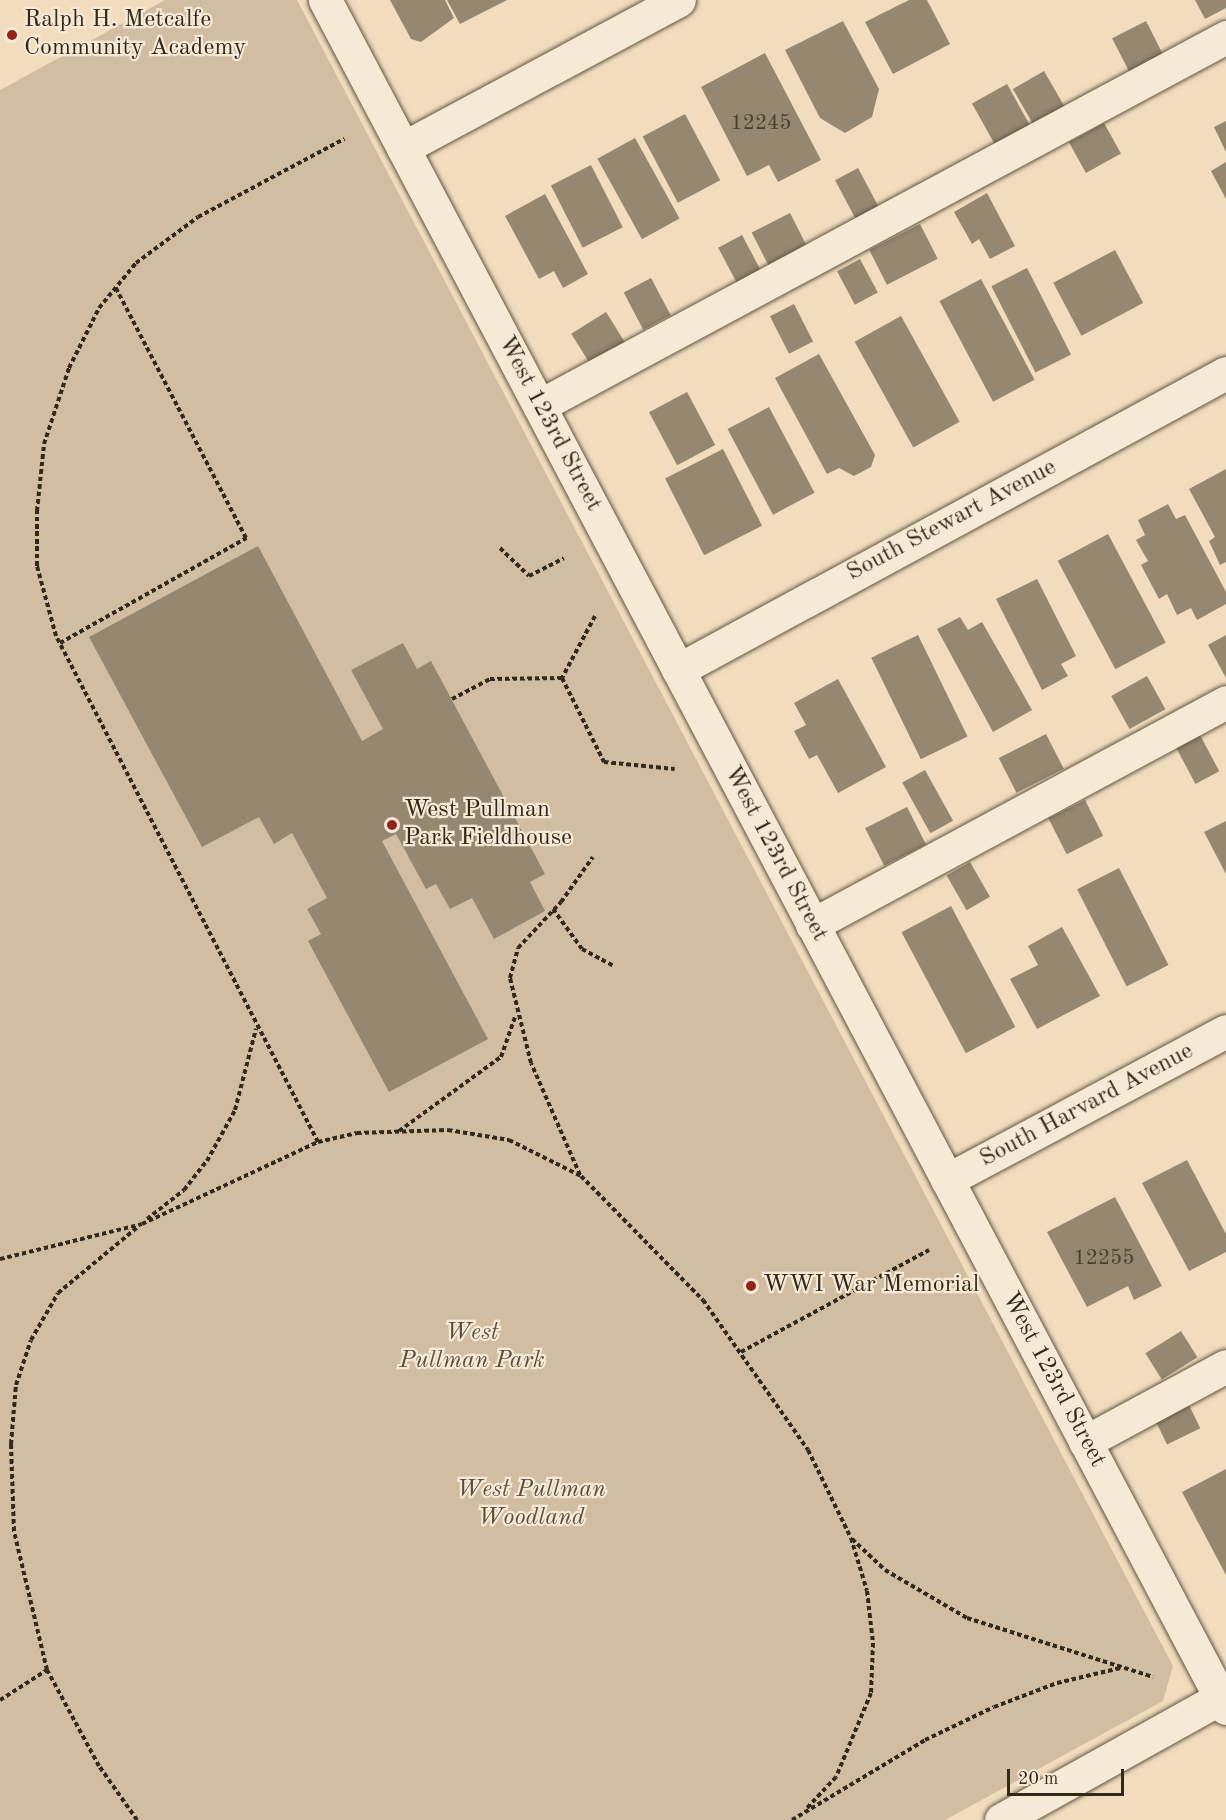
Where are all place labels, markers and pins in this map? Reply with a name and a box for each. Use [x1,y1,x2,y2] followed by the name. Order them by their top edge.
[24,7,246,63] place label: Ralph H. Metcalfe Community Academy
[5,28,19,42] marker: Ralph H. Metcalfe Community Academy
[404,797,572,853] place label: West Pullman Park Fieldhouse
[385,818,399,832] marker: West Pullman Park Fieldhouse
[763,1272,979,1300] place label: WWI War Memorial
[744,1279,758,1293] marker: WWI War Memorial

